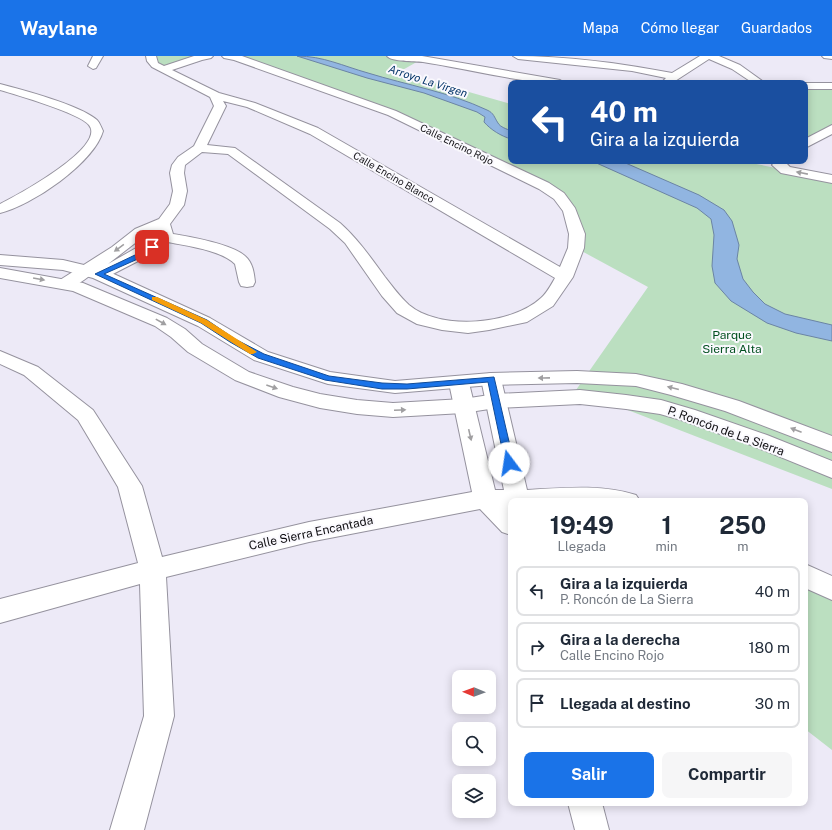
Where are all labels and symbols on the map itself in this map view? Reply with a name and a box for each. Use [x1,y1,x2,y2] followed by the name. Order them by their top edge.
[387,63,469,99] water label: Arroyo La Virgen
[418,121,496,167] street label: Calle Encino Rojo
[351,149,437,205] street label: Calle Encino Blanco
[795,169,808,175] one-way arrow
[135,230,169,264] pin
[113,244,124,253] one-way arrow
[32,277,45,283] one-way arrow
[155,319,166,326] one-way arrow
[702,328,762,356] park label: Parque Sierra Alta
[537,375,550,381] one-way arrow
[267,384,279,390] one-way arrow
[667,385,679,391] one-way arrow
[666,403,786,459] street label: P. Roncón de La Sierra
[394,406,406,413] one-way arrow
[789,427,801,433] one-way arrow
[467,429,473,441] one-way arrow
[488,442,530,484] position arrow
[248,513,374,553] street label: Calle Sierra Encantada
[452,670,496,714] north arrow

